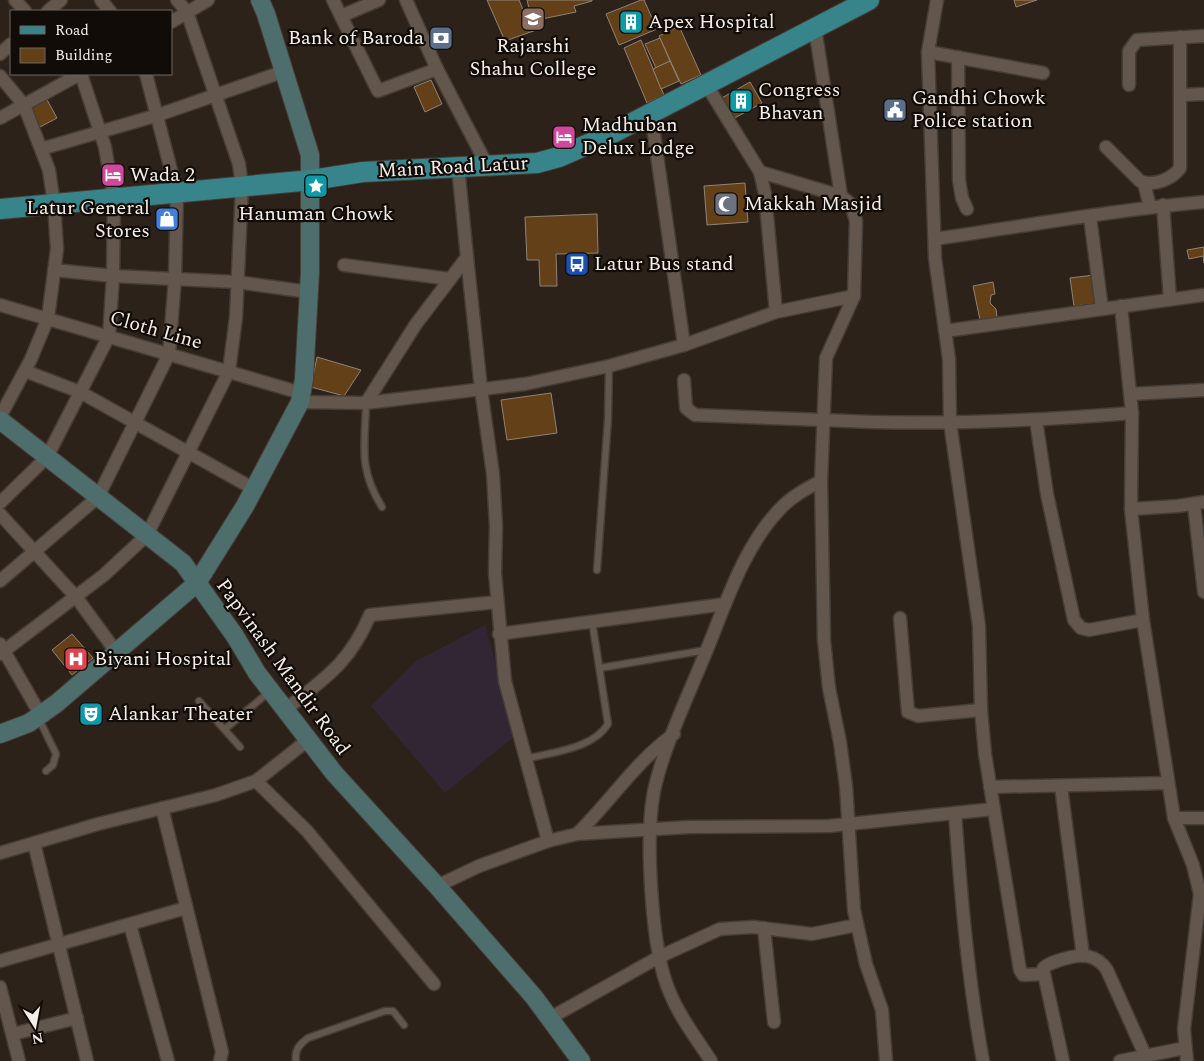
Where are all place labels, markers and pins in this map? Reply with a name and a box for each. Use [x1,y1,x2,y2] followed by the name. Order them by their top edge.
[520,6,546,32] school or university icon: Rajarshi Shahu College
[648,7,775,37] place label: Apex Hospital
[618,9,644,35] building icon: Apex Hospital
[288,23,424,53] place label: Bank of Baroda
[428,25,454,51] bank icon: Bank of Baroda
[470,31,596,84] place label: Rajarshi Shahu College
[758,75,840,128] place label: Congress Bhavan
[912,83,1046,136] place label: Gandhi Chowk Police station
[728,88,754,114] building icon: Congress Bhavan
[882,97,908,123] public building icon: Gandhi Chowk Police station
[582,110,694,163] place label: Madhuban Delux Lodge
[551,124,577,150] hotel icon: Madhuban Delux Lodge
[130,160,195,190] place label: Wada 2
[100,162,126,188] hotel icon: Wada 2
[303,173,329,199] place icon: Hanuman Chowk
[744,189,882,219] place label: Makkah Masjid
[713,191,739,217] mosque icon: Makkah Masjid
[26,193,150,246] place label: Latur General Stores
[238,199,394,229] place label: Hanuman Chowk
[154,206,180,232] shop icon: Latur General Stores
[594,249,734,279] place label: Latur Bus stand
[564,251,590,277] bus stop icon: Latur Bus stand
[94,644,231,674] place label: Biyani Hospital
[63,646,89,672] hospital icon: Biyani Hospital
[108,699,253,729] place label: Alankar Theater
[78,701,104,727] theatre icon: Alankar Theater

